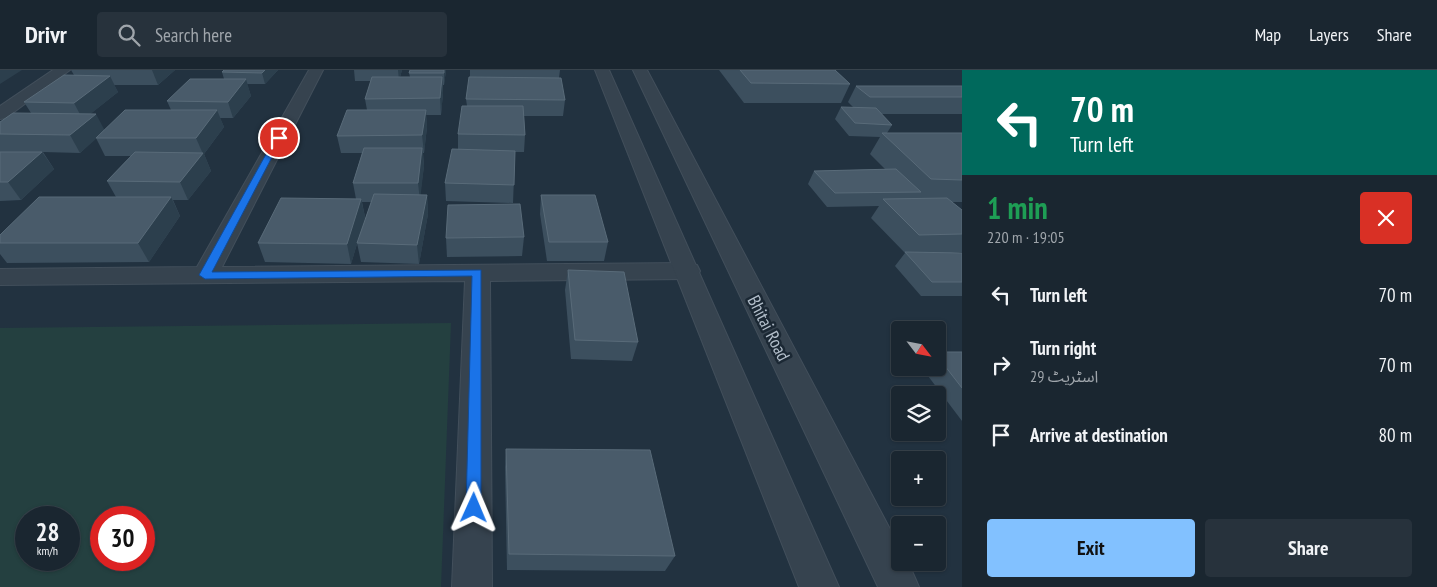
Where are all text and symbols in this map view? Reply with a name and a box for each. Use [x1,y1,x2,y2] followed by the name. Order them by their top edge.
[97,12,447,57] search box
[25,19,67,50] text: Drivr
[115,21,143,49] icon: search
[155,23,232,47] text: Search here
[1255,23,1281,46] text: Map
[1309,23,1349,46] text: Layers
[1377,23,1412,46] text: Share
[1070,86,1134,132] text: 70 m
[987,90,1052,155] icon: left
[258,117,300,159] pin
[265,124,293,152] icon: arrive
[1070,130,1134,158] text: Turn left
[987,188,1048,227] text: 1 min
[1360,192,1412,244] button: close
[987,227,1065,247] text: 220 m · 19:05
[987,281,1015,309] icon: left
[1030,283,1087,307] text: Turn left
[1379,283,1412,307] text: 70 m
[743,291,795,365] street label: Bhitai Road
[891,321,946,376] north arrow
[891,321,946,571] map controls
[1030,336,1096,360] text: Turn right
[987,351,1015,379] icon: right
[1379,353,1412,377] text: 70 m
[1030,366,1098,386] text: اسٹریٹ 29
[891,386,946,441] button: layers
[987,421,1015,449] icon: arrive
[1030,423,1168,447] text: Arrive at destination
[1379,423,1412,447] text: 80 m
[891,451,946,506] button: +
[447,481,499,533] position arrow
[90,506,155,571] speed limit sign: 30
[36,516,59,548] text: 28
[891,516,946,571] button: −
[987,519,1195,577] button: Exit
[1205,519,1412,577] button: Share
[37,543,58,558] text: km/h

